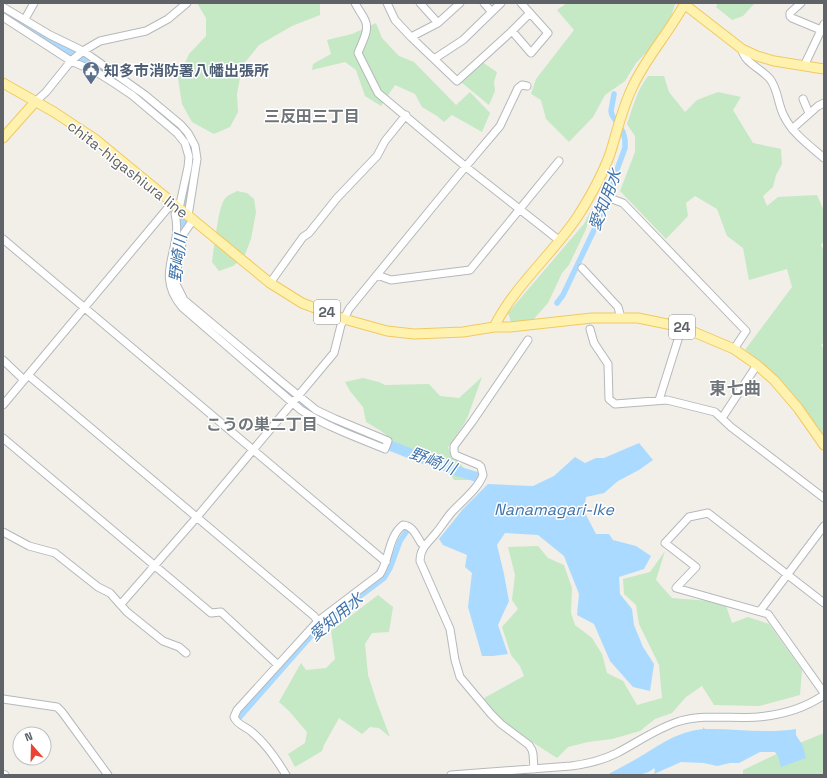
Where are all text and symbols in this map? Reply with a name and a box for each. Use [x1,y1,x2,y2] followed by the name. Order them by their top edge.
[81,60,101,85] public building icon: 知多市消防署八幡出張所
[104,61,269,80] place label: 知多市消防署八幡出張所
[264,106,360,127] district label: 三反田三丁目
[64,116,192,222] street label: chita-higashiura line
[584,165,627,234] water label: 愛知用水
[165,231,192,283] water label: 野崎川
[314,300,340,324] road number: 24
[669,315,695,339] road number: 24
[710,377,761,399] district label: 東七曲
[206,414,318,435] district label: こうの巣二丁目
[407,443,461,480] water label: 野崎川
[494,499,614,520] water label: Nanamagari-Ike
[305,587,369,646] water label: 愛知用水
[12,726,52,766] north arrow
[23,729,34,744] text: N

